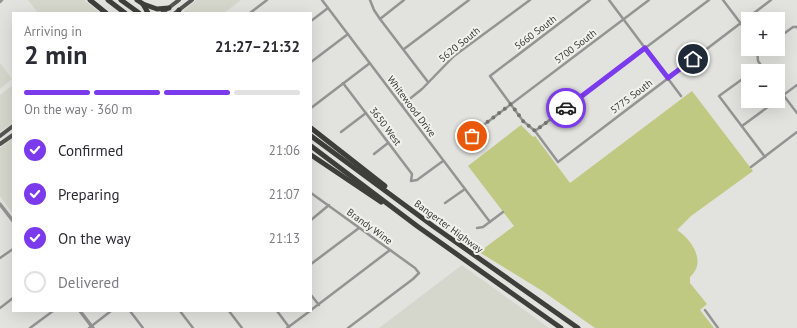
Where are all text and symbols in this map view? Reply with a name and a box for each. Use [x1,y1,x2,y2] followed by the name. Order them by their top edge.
[512,12,559,52] street label: 5660 South
[741,12,785,108] map controls
[741,12,785,56] button: +
[24,23,82,40] text: Arriving in
[436,24,483,65] street label: 5620 South
[552,26,599,66] street label: 5700 South
[215,37,300,56] text: 21:27–21:32
[24,38,87,71] text: 2 min
[676,42,710,76] pin
[682,48,704,70] icon: home
[741,64,785,108] button: −
[384,73,439,139] street label: Whitewood Drive
[608,76,655,116] street label: 5775 South
[546,88,586,128] courier
[555,97,577,119] icon: car
[24,101,132,118] text: On the way · 360 m
[367,104,405,149] street label: 3650 West
[455,119,489,153] pin
[461,125,483,147] icon: bag
[24,139,46,161] icon: check
[58,141,123,160] text: Confirmed
[269,142,300,159] text: 21:06
[24,183,46,205] icon: check
[58,185,120,204] text: Preparing
[269,186,300,203] text: 21:07
[412,197,486,256] street label: Bangerter Highway
[344,205,395,247] street label: Brandy Wine
[24,227,46,249] icon: check
[58,229,131,248] text: On the way
[269,230,300,247] text: 21:13
[58,273,119,292] text: Delivered

